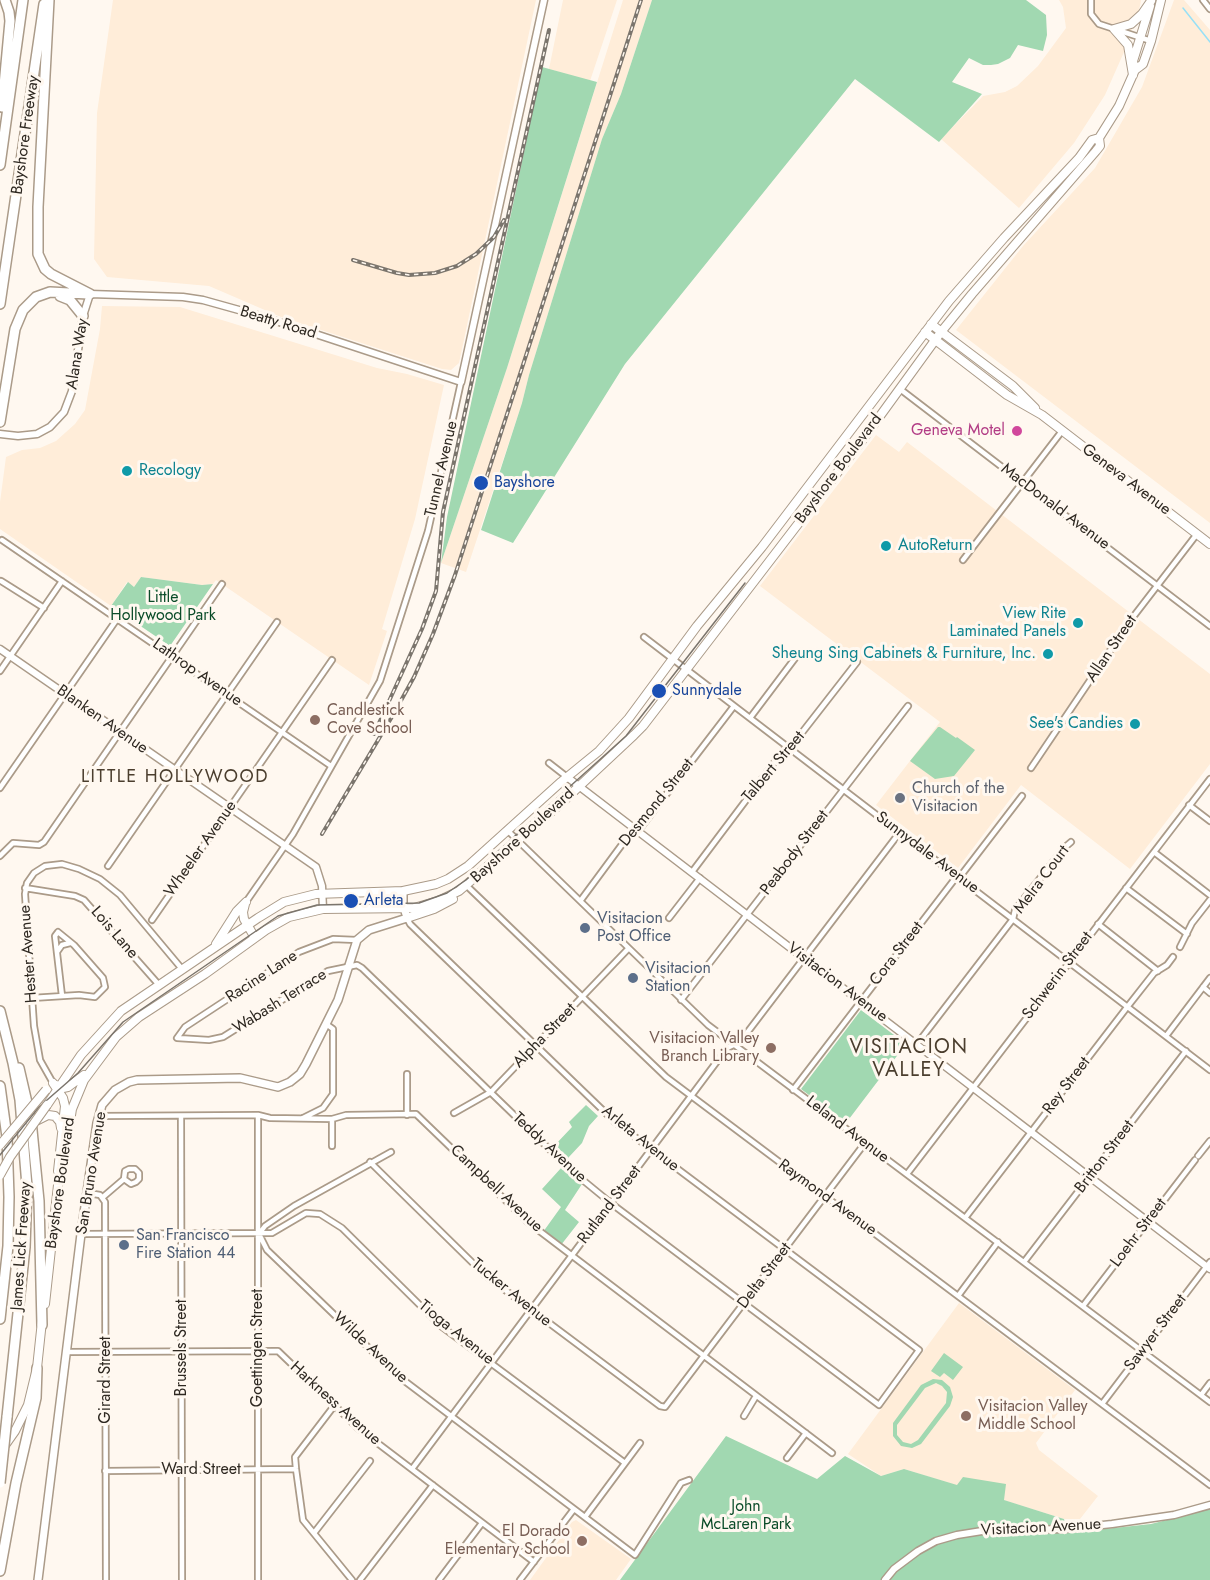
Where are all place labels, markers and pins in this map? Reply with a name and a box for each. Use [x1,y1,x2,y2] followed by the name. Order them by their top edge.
[911,421,1005,441] place label: Geneva Motel
[1010,424,1024,438] marker: Geneva Motel
[139,461,201,481] place label: Recology
[120,464,134,478] marker: Recology
[494,473,555,493] place label: Bayshore
[472,474,490,492] marker: Bayshore
[898,536,973,556] place label: AutoReturn
[879,539,893,553] marker: AutoReturn
[950,604,1066,642] place label: View Rite Laminated Panels
[1071,616,1085,630] marker: View Rite Laminated Panels
[772,644,1036,664] place label: Sheung Sing Cabinets & Furniture, Inc.
[1041,647,1055,661] marker: Sheung Sing Cabinets & Furniture, Inc.
[672,681,742,701] place label: Sunnydale
[650,682,668,700] marker: Sunnydale
[327,701,412,739] place label: Candlestick Cove School
[308,713,322,727] marker: Candlestick Cove School
[1029,714,1123,734] place label: See's Candies
[1128,717,1142,731] marker: See's Candies
[912,779,1004,817] place label: Church of the Visitacion
[893,791,907,805] marker: Church of the Visitacion
[364,891,404,911] place label: Arleta
[342,892,360,910] marker: Arleta
[597,909,671,947] place label: Visitacion Post Office
[578,921,592,935] marker: Visitacion Post Office
[645,959,711,997] place label: Visitacion Station
[626,971,640,985] marker: Visitacion Station
[649,1029,759,1067] place label: Visitacion Valley Branch Library
[764,1041,778,1055] marker: Visitacion Valley Branch Library
[136,1226,235,1264] place label: San Francisco Fire Station 44
[117,1238,131,1252] marker: San Francisco Fire Station 44
[978,1397,1088,1435] place label: Visitacion Valley Middle School
[959,1409,973,1423] marker: Visitacion Valley Middle School
[445,1522,570,1560] place label: El Dorado Elementary School
[575,1534,589,1548] marker: El Dorado Elementary School

